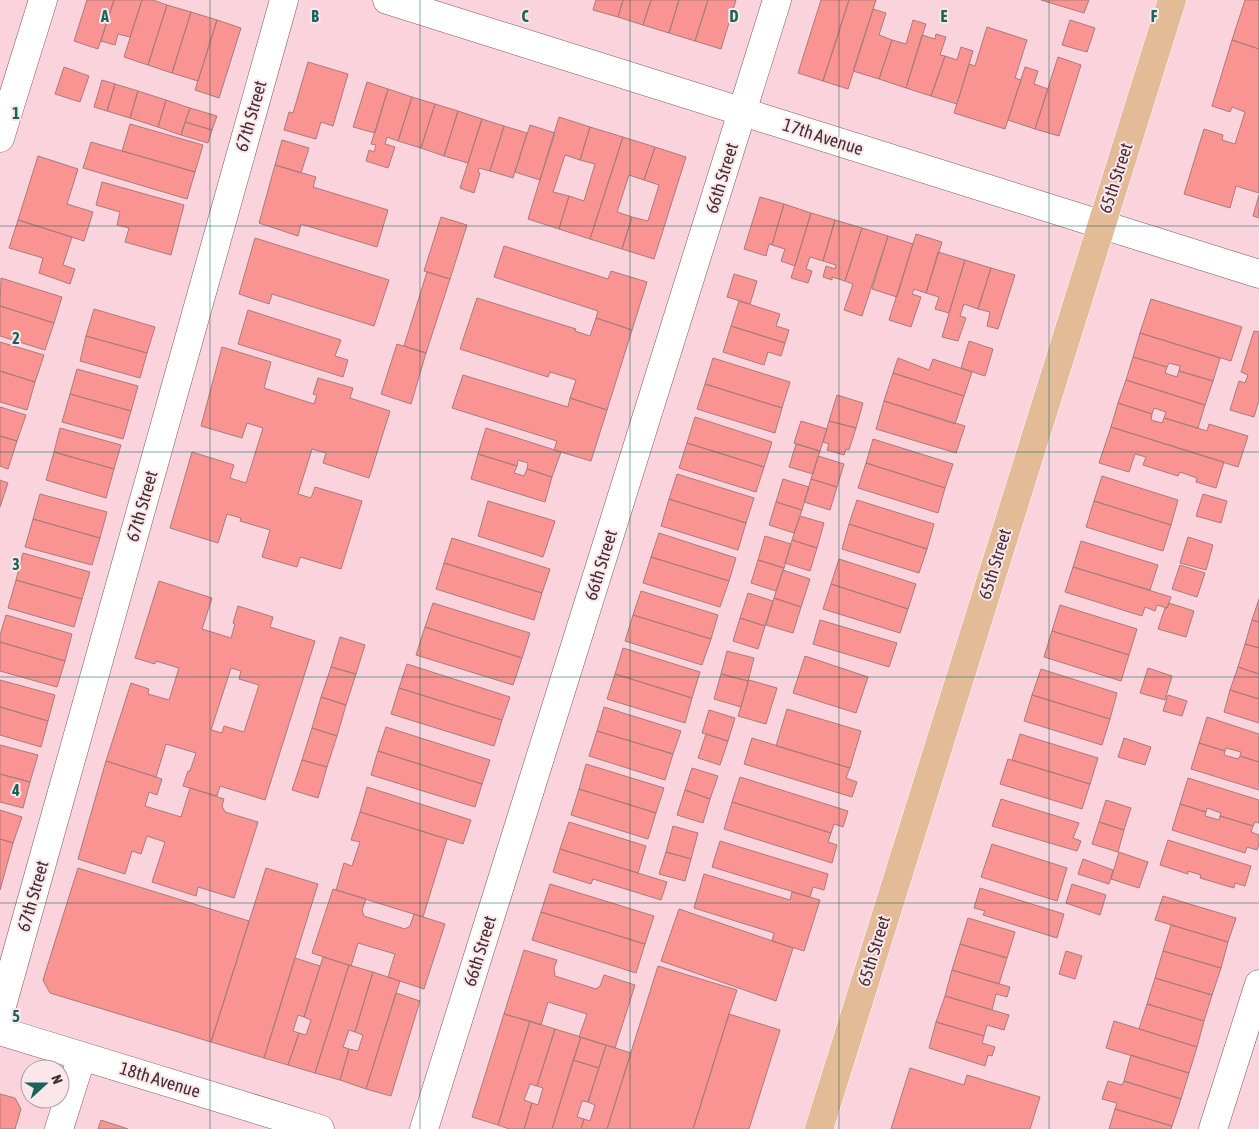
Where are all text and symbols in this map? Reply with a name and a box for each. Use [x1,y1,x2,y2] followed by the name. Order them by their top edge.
[100,7,109,25] text: A
[311,7,319,25] text: B
[521,7,529,25] text: C
[730,7,739,25] text: D
[941,7,948,25] text: E
[1151,7,1158,25] text: F
[230,78,271,154] street label: 67th Street
[12,104,20,122] text: 1
[780,114,866,159] street label: 17th Avenue
[701,140,742,216] street label: 66th Street
[1094,140,1137,216] street label: 65th Street
[12,329,20,347] text: 2
[121,468,162,544] street label: 67th Street
[974,526,1015,602] street label: 65th Street
[580,527,621,603] street label: 66th Street
[12,555,20,573] text: 3
[11,781,20,799] text: 4
[12,858,53,934] street label: 67th Street
[459,913,500,989] street label: 66th Street
[853,913,894,989] street label: 65th Street
[12,1007,20,1025] text: 5
[117,1057,203,1102] street label: 18th Avenue
[20,1059,70,1109] north arrow
[48,1073,66,1086] text: N

